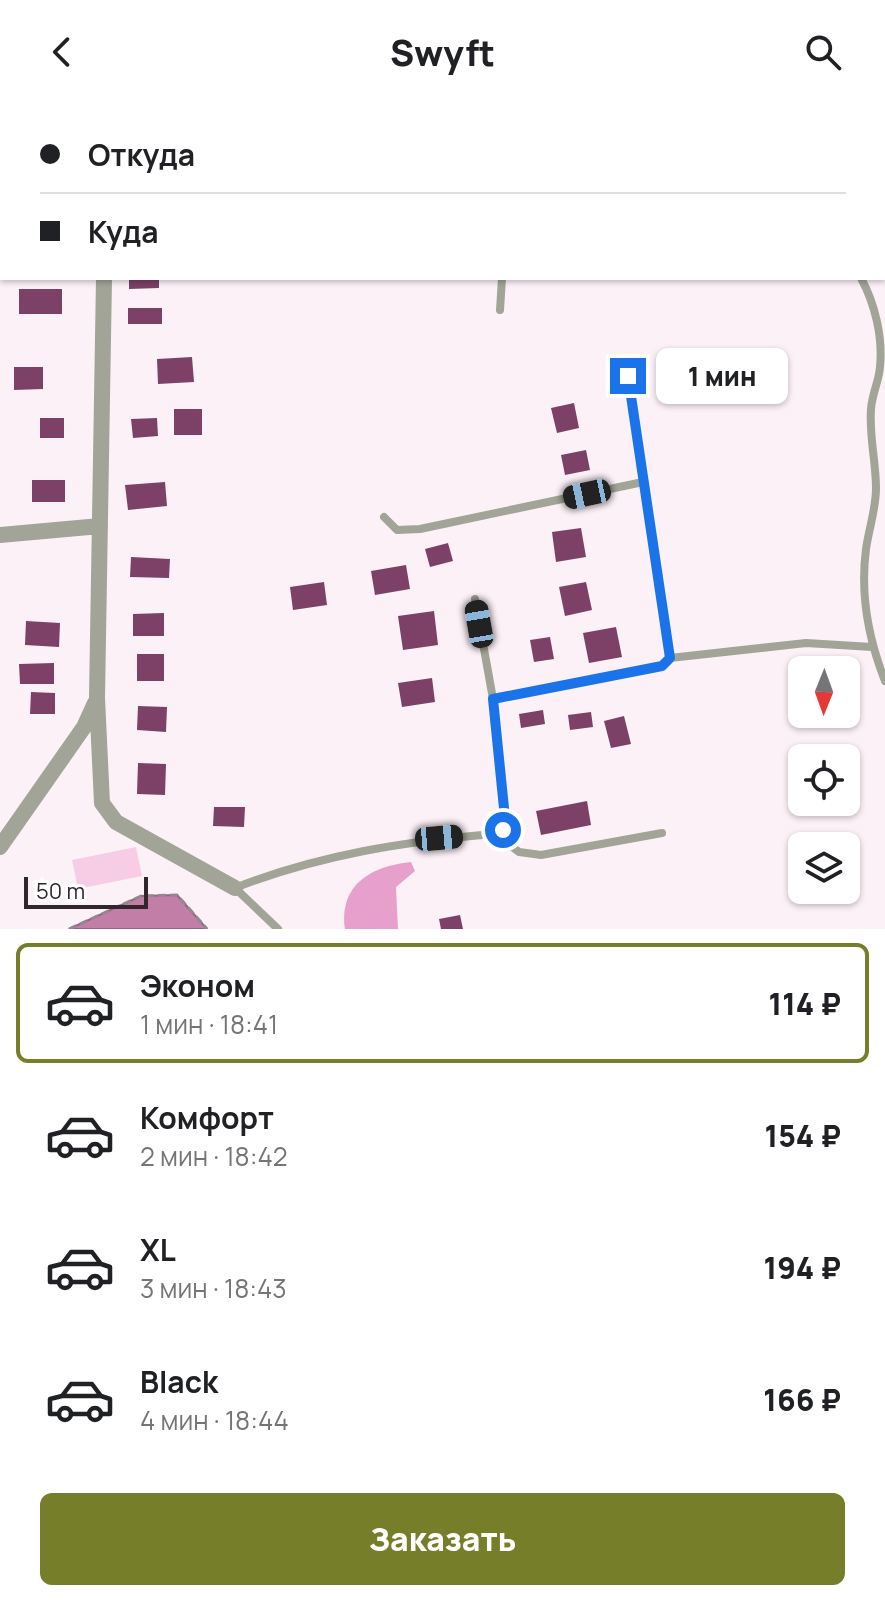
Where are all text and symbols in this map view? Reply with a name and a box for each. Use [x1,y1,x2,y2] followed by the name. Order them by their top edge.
[390,28,495,77] text: Swyft
[40,30,84,74] icon: back
[801,30,845,74] icon: search
[88,134,195,175] text: Откуда
[88,211,159,252] text: Куда
[656,348,788,404] callout: 1 мин
[610,358,646,394] route end
[688,358,756,394] text: 1 мин
[561,477,613,511] car
[463,598,495,650] car
[788,656,860,728] north arrow
[788,656,860,904] map controls
[788,744,860,816] button: locate
[485,812,521,848] route start
[414,824,464,852] car
[788,832,860,904] button: layers
[24,873,148,909] scale bar
[36,876,85,906] text: 50 m
[140,965,255,1006] text: Эконом
[44,967,116,1039] icon: car
[769,983,841,1024] text: 114 ₽
[140,1006,278,1042] text: 1 мин · 18:41
[140,1097,274,1138] text: Комфорт
[44,1099,116,1171] icon: car
[765,1115,841,1156] text: 154 ₽
[140,1138,288,1174] text: 2 мин · 18:42
[140,1229,176,1270] text: XL
[44,1231,116,1303] icon: car
[764,1247,841,1288] text: 194 ₽
[140,1270,287,1306] text: 3 мин · 18:43
[140,1361,218,1402] text: Black
[44,1363,116,1435] icon: car
[763,1379,841,1420] text: 166 ₽
[140,1402,289,1438] text: 4 мин · 18:44
[40,1493,845,1585] button: Заказать

